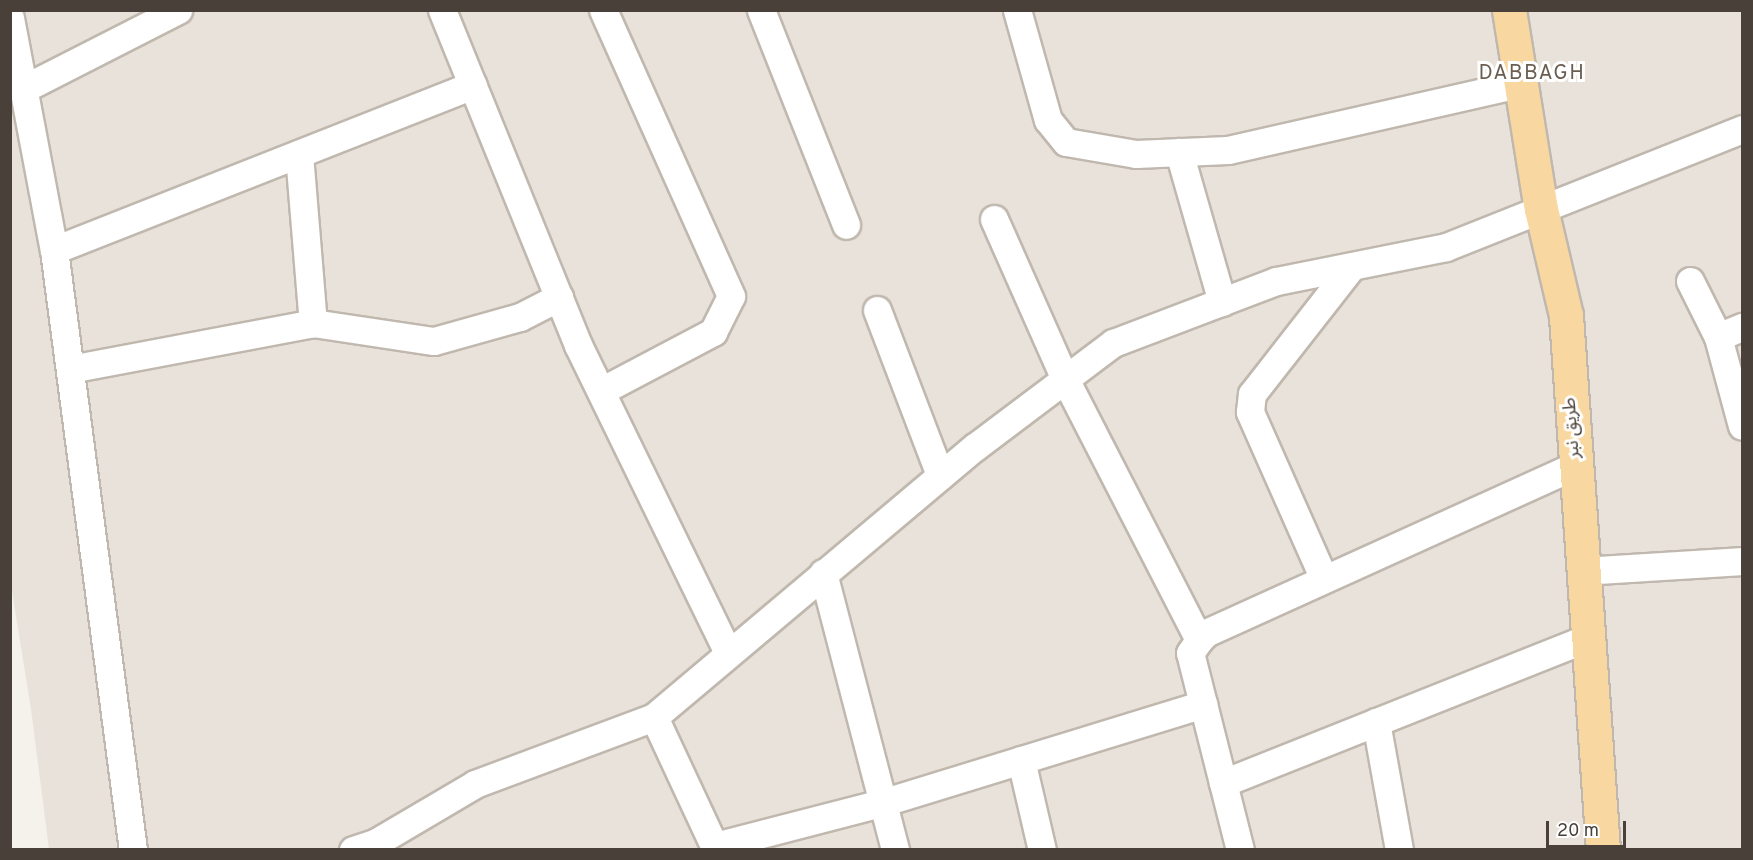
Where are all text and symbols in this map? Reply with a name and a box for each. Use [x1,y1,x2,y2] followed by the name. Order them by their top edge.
[1478,61,1586,87] district label: DABBAGH
[1560,397,1586,459] street label: طريق نبر
[1549,809,1628,847] scale bar
[1557,820,1599,843] text: 20 m

